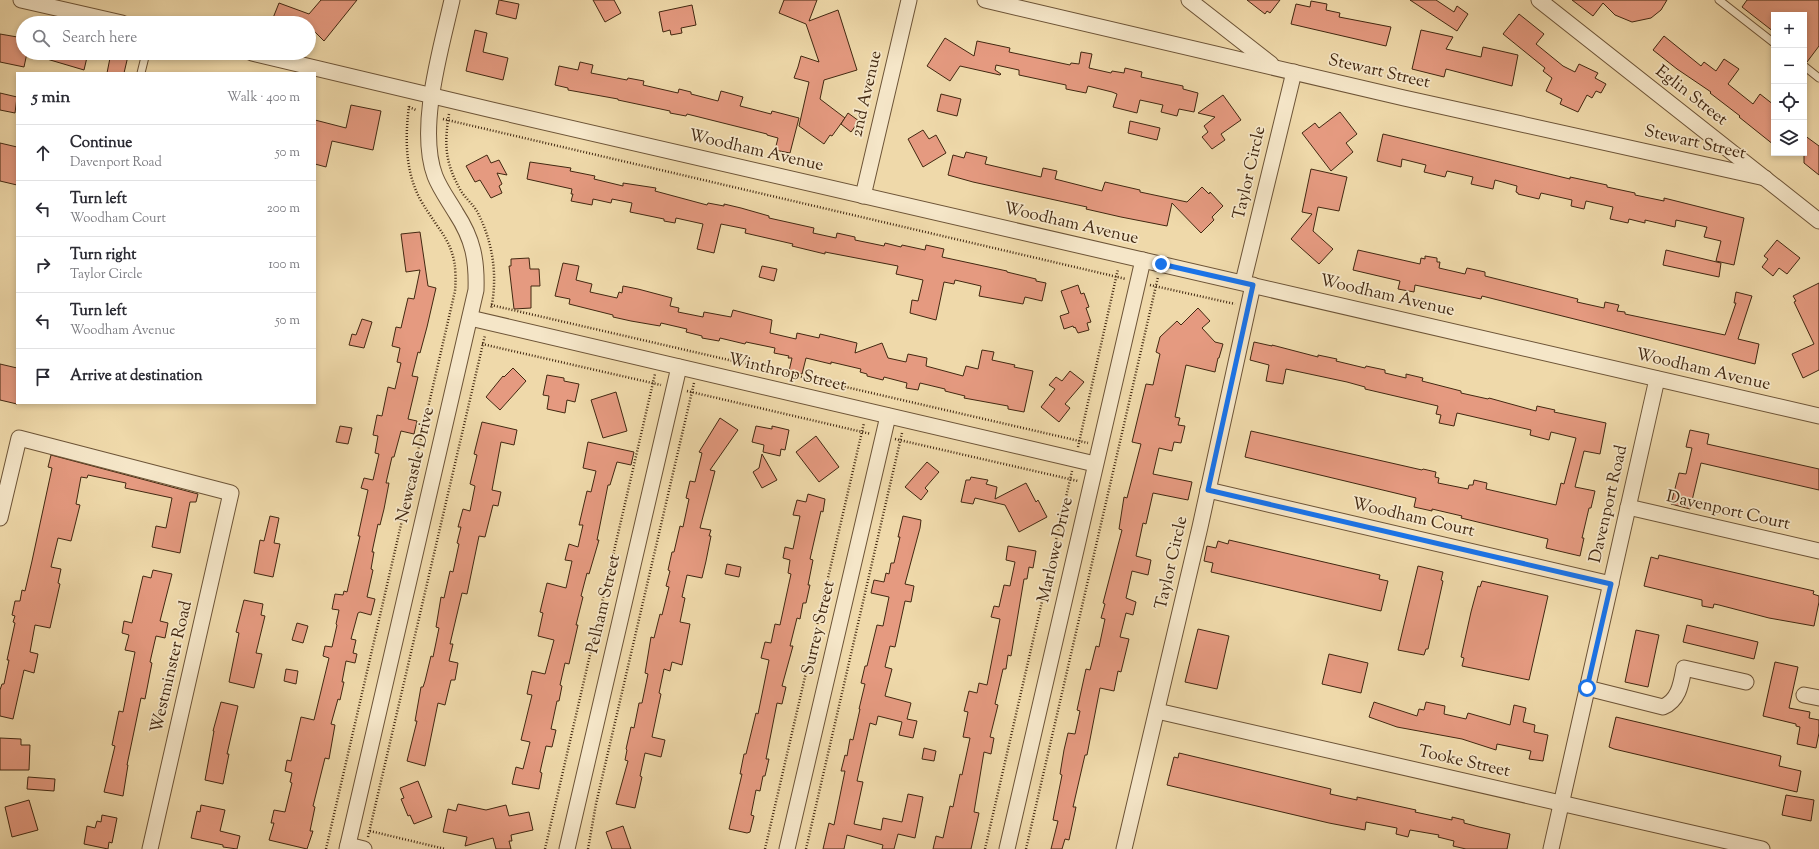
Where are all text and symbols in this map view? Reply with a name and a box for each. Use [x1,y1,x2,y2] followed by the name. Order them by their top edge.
[1771,12,1807,156] map controls
[1771,12,1807,48] button: +
[16,16,316,60] search box
[30,27,52,49] icon: search
[62,28,137,49] text: Search here
[845,48,889,140] street label: 2nd Avenue
[1771,48,1807,84] button: −
[1326,49,1432,95] street label: Stewart Street
[1650,60,1732,132] street label: Eglin Street
[1771,84,1807,120] button: locate
[32,86,70,110] text: 5 min
[227,89,300,107] text: Walk · 400 m
[1642,120,1748,166] street label: Stewart Street
[1771,120,1807,156] button: layers
[686,124,826,178] street label: Woodham Avenue
[1228,124,1272,222] street label: Taylor Circle
[70,133,132,154] text: Continue
[32,142,54,164] icon: ahead
[275,144,300,162] text: 50 m
[70,154,162,172] text: Davenport Road
[70,189,127,210] text: Turn left
[1001,197,1141,251] street label: Woodham Avenue
[32,198,54,220] icon: left
[267,200,300,218] text: 200 m
[70,210,166,228] text: Woodham Court
[70,245,136,266] text: Turn right
[32,254,54,276] icon: right
[1152,255,1170,273] route end
[268,256,300,274] text: 100 m
[70,266,143,284] text: Taylor Circle
[1317,269,1457,323] street label: Woodham Avenue
[70,301,127,322] text: Turn left
[32,310,54,332] icon: left
[275,312,300,330] text: 50 m
[70,322,175,340] text: Woodham Avenue
[1633,343,1773,397] street label: Woodham Avenue
[726,348,849,398] street label: Winthrop Street
[32,366,54,388] icon: arrive
[70,366,203,387] text: Arrive at destination
[391,405,441,525] street label: Newcastle Drive
[1584,442,1634,565] street label: Davenport Road
[1664,485,1792,537] street label: Davenport Court
[1349,492,1477,544] street label: Woodham Court
[1032,495,1080,605] street label: Marlowe Drive
[1150,514,1194,612] street label: Taylor Circle
[581,552,627,656] street label: Pelham Street
[796,578,842,678] street label: Surrey Street
[145,598,199,736] street label: Westminster Road
[1578,679,1596,697] route start
[1416,740,1512,784] street label: Tooke Street

